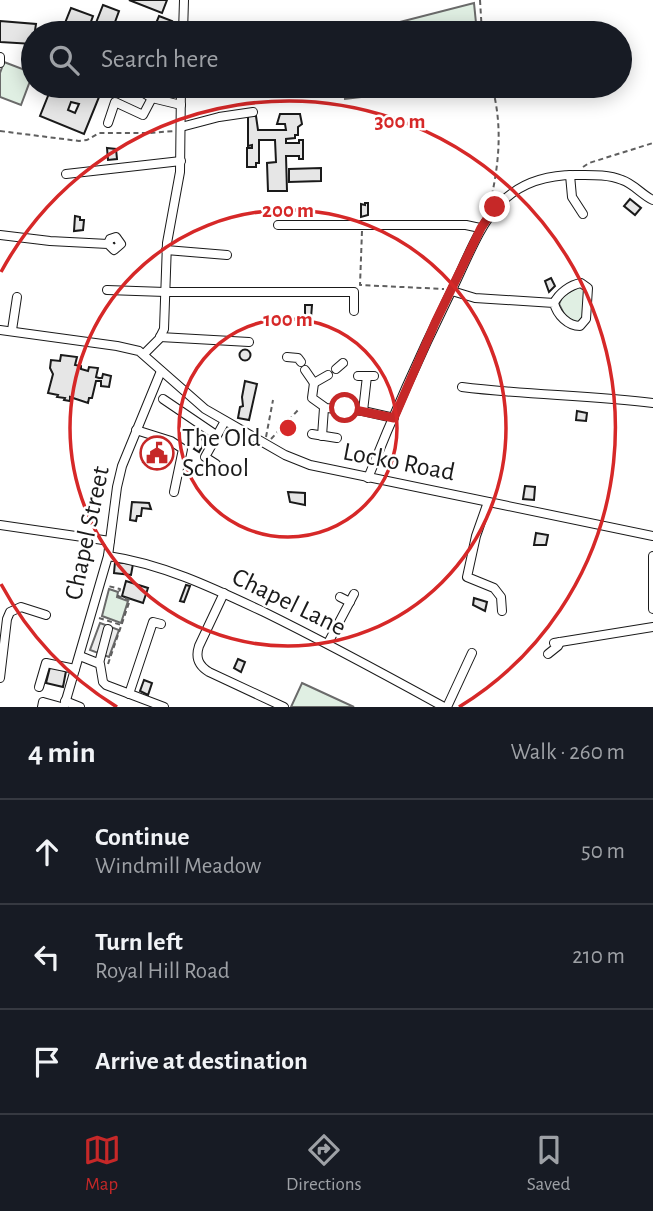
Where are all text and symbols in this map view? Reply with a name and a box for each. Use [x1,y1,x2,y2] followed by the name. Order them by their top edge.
[21,21,632,98] search box
[45,41,83,79] icon: search
[101,46,219,72] text: Search here
[374,111,426,132] text: 300 m
[479,191,510,222] route end
[262,200,314,221] text: 200 m
[263,309,313,330] text: 100 m
[329,392,360,423] route start
[276,416,300,440] centre of rings
[182,425,261,481] place label: The Old School
[138,434,176,472] public building icon: The Old School
[341,438,457,486] street label: Locko Road
[60,464,114,602] street label: Chapel Street
[228,563,350,641] street label: Chapel Lane
[28,738,96,768] text: 4 min
[510,741,625,764] text: Walk · 260 m
[95,824,190,850] text: Continue
[28,833,66,871] icon: ahead
[581,840,625,863] text: 50 m
[95,855,261,878] text: Windmill Meadow
[95,929,183,955] text: Turn left
[28,938,66,976] icon: left
[572,945,625,968] text: 210 m
[95,960,230,983] text: Royal Hill Road
[28,1043,66,1081] icon: arrive
[95,1048,308,1074] text: Arrive at destination
[83,1131,121,1196] tab: Map
[286,1131,362,1196] tab: Directions
[527,1131,570,1196] tab: Saved

